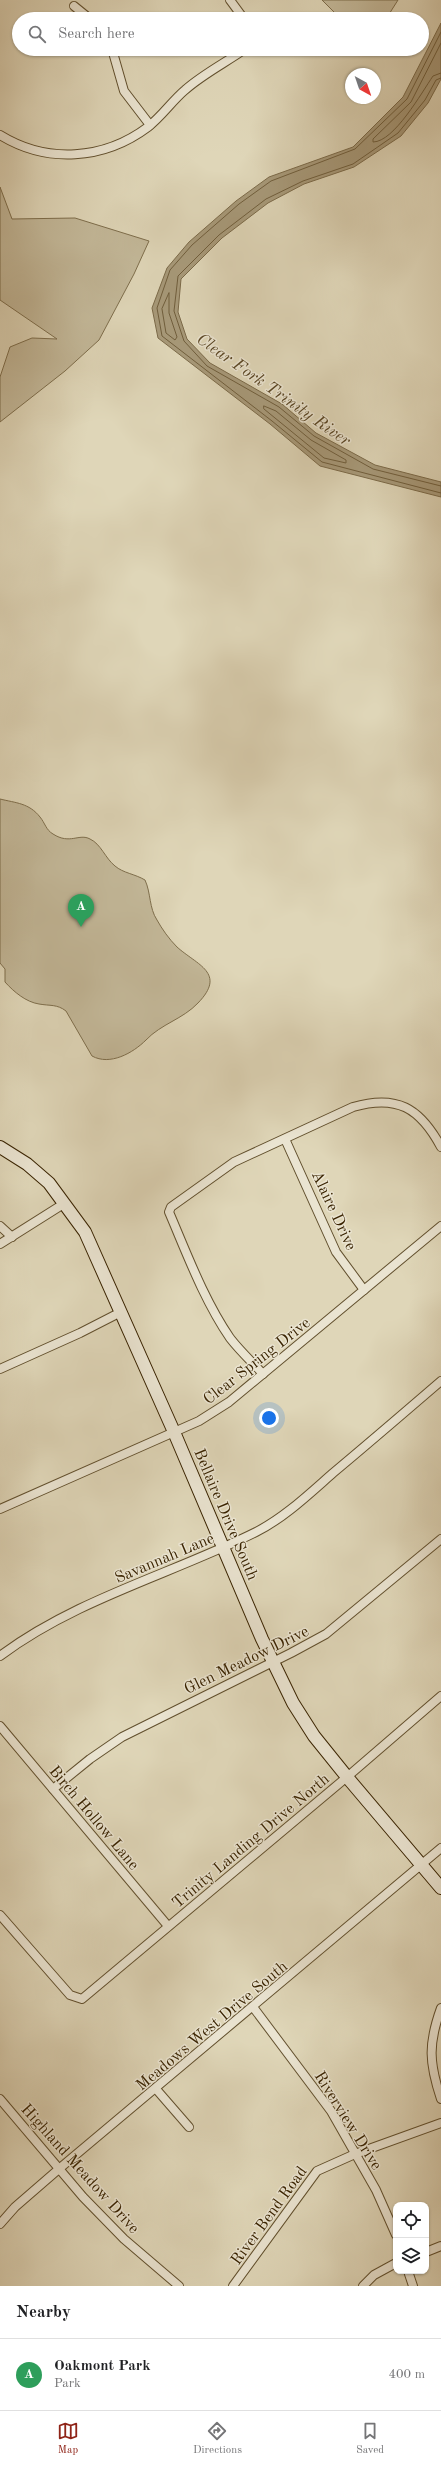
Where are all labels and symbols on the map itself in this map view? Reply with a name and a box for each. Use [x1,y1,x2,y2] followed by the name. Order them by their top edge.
[345,68,381,104] north arrow
[193,331,354,450] water label: Clear Fork Trinity River
[68,894,94,927] pin: A
[308,1169,359,1253] street label: Alaire Drive
[201,1315,314,1408] street label: Clear Spring Drive
[259,1408,279,1428] your location
[190,1447,260,1583] street label: Bellaire Drive South
[113,1531,217,1587] street label: Savannah Lane
[182,1624,312,1698] street label: Glen Meadow Drive
[45,1763,142,1873] street label: Birch Hollow Lane
[170,1771,333,1912] street label: Trinity Landing Drive North
[134,1958,291,2094] street label: Meadows West Drive South
[311,2069,384,2173] street label: Riverview Drive
[17,2102,142,2237] street label: Highland Meadow Drive
[229,2164,311,2268] street label: River Bend Road

